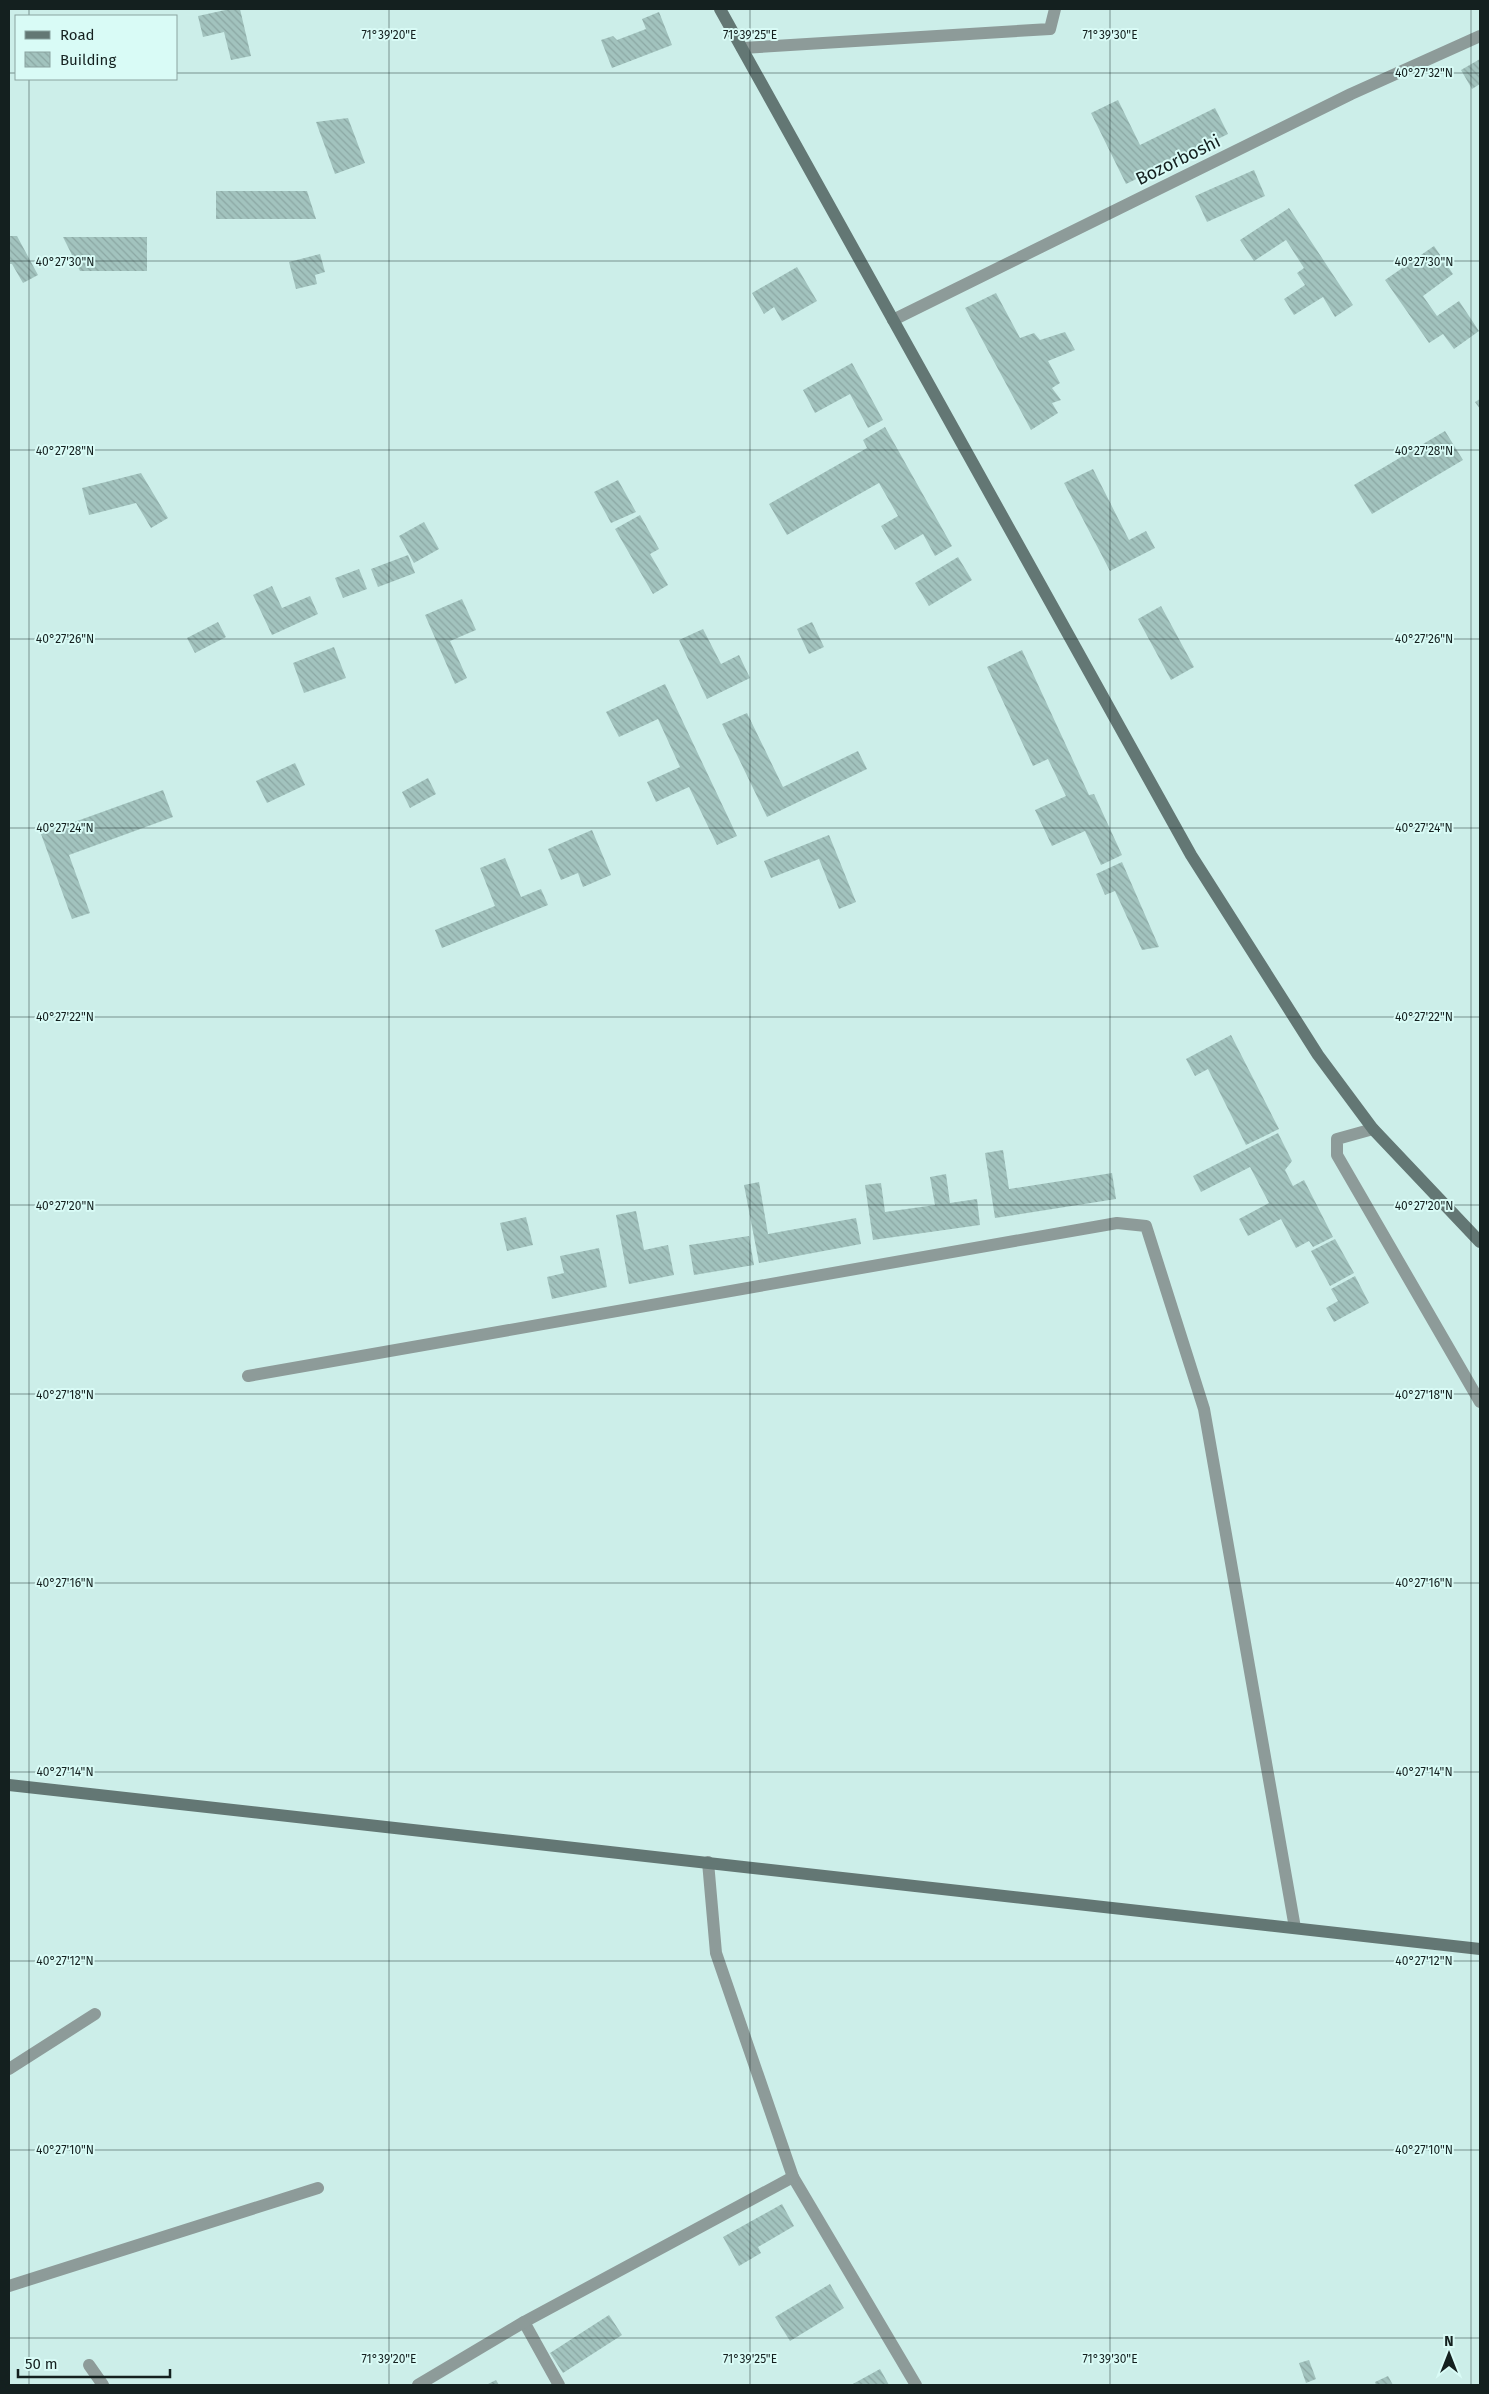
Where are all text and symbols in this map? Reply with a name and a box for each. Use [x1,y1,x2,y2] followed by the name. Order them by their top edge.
[15,15,178,80] legend
[60,26,95,44] text: Road
[361,28,417,42] text: 71°39'20"E
[723,28,777,42] text: 71°39'25"E
[1082,28,1138,42] text: 71°39'30"E
[60,51,116,69] text: Building
[1395,66,1453,80] text: 40°27'32"N
[1132,130,1224,190] street label: Bozorboshi
[36,255,94,269] text: 40°27'30"N
[1395,255,1453,269] text: 40°27'30"N
[36,444,94,458] text: 40°27'28"N
[1395,444,1453,458] text: 40°27'28"N
[36,632,94,646] text: 40°27'26"N
[1395,632,1453,646] text: 40°27'26"N
[36,821,94,835] text: 40°27'24"N
[1395,821,1453,835] text: 40°27'24"N
[36,1010,94,1024] text: 40°27'22"N
[1395,1010,1453,1024] text: 40°27'22"N
[36,1199,94,1213] text: 40°27'20"N
[1395,1199,1453,1213] text: 40°27'20"N
[36,1388,94,1402] text: 40°27'18"N
[1395,1388,1453,1402] text: 40°27'18"N
[36,1576,94,1590] text: 40°27'16"N
[1395,1576,1453,1590] text: 40°27'16"N
[36,1765,94,1779] text: 40°27'14"N
[1395,1765,1453,1779] text: 40°27'14"N
[36,1954,94,1968] text: 40°27'12"N
[1395,1954,1453,1968] text: 40°27'12"N
[36,2143,94,2157] text: 40°27'10"N
[1395,2143,1453,2157] text: 40°27'10"N
[1424,2329,1474,2379] north arrow
[1444,2333,1454,2350] text: N
[18,2346,170,2378] scale bar
[361,2352,417,2366] text: 71°39'20"E
[723,2352,777,2366] text: 71°39'25"E
[1082,2352,1138,2366] text: 71°39'30"E
[25,2355,58,2373] text: 50 m

